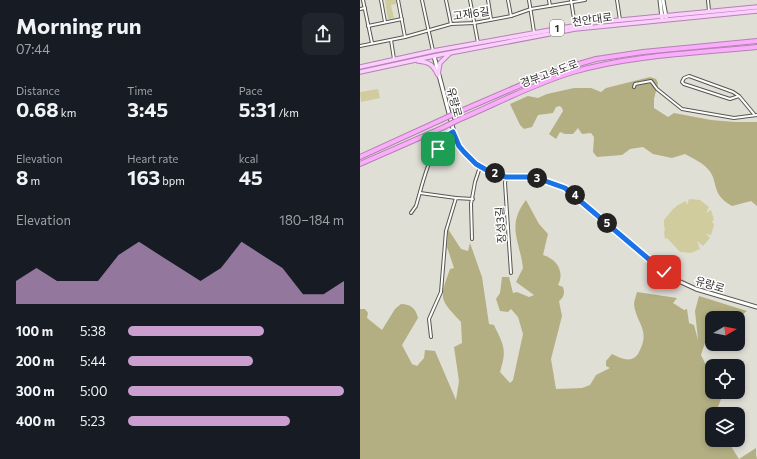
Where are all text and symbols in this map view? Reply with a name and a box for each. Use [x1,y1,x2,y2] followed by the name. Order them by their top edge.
[452,4,490,22] street label: 고재6길
[571,10,613,28] street label: 천안대로
[16,12,142,39] text: Morning run
[302,13,344,55] button: share
[550,20,564,36] road number: 1
[16,41,50,57] text: 07:44
[518,57,580,89] street label: 경부고속도로
[16,84,60,97] text: Distance
[127,84,153,97] text: Time
[239,84,263,97] text: Pace
[445,86,465,118] street label: 유량로
[16,97,59,121] text: 0.68
[127,97,168,121] text: 3:45
[239,97,276,121] text: 5:31
[59,106,76,119] text: km
[276,106,299,119] text: /km
[421,132,455,166] pin
[427,138,449,160] icon: arrive
[16,152,62,165] text: Elevation
[127,152,178,165] text: Heart rate
[239,152,258,165] text: kcal
[485,163,505,183] pin: 2
[16,165,28,189] text: 8
[127,165,160,189] text: 163
[239,165,263,189] text: 45
[492,166,498,179] text: 2
[527,168,547,188] pin: 3
[534,171,540,184] text: 3
[28,174,40,187] text: m
[160,174,185,187] text: bpm
[565,185,585,205] pin: 4
[572,188,578,201] text: 4
[492,206,508,244] street label: 장성3길
[16,212,71,228] text: Elevation
[279,212,344,228] text: 180–184 m
[597,213,617,233] pin: 5
[604,216,610,229] text: 5
[647,255,681,289] pin
[653,261,675,283] icon: check
[694,273,726,295] street label: 유량로
[705,311,745,351] north arrow
[705,311,745,447] map controls
[16,323,53,339] text: 100 m
[80,323,106,339] text: 5:38
[16,353,54,369] text: 200 m
[80,353,106,369] text: 5:44
[705,359,745,399] button: locate
[16,383,55,399] text: 300 m
[80,383,108,399] text: 5:00
[705,407,745,447] button: layers
[16,413,55,429] text: 400 m
[80,413,105,429] text: 5:23

